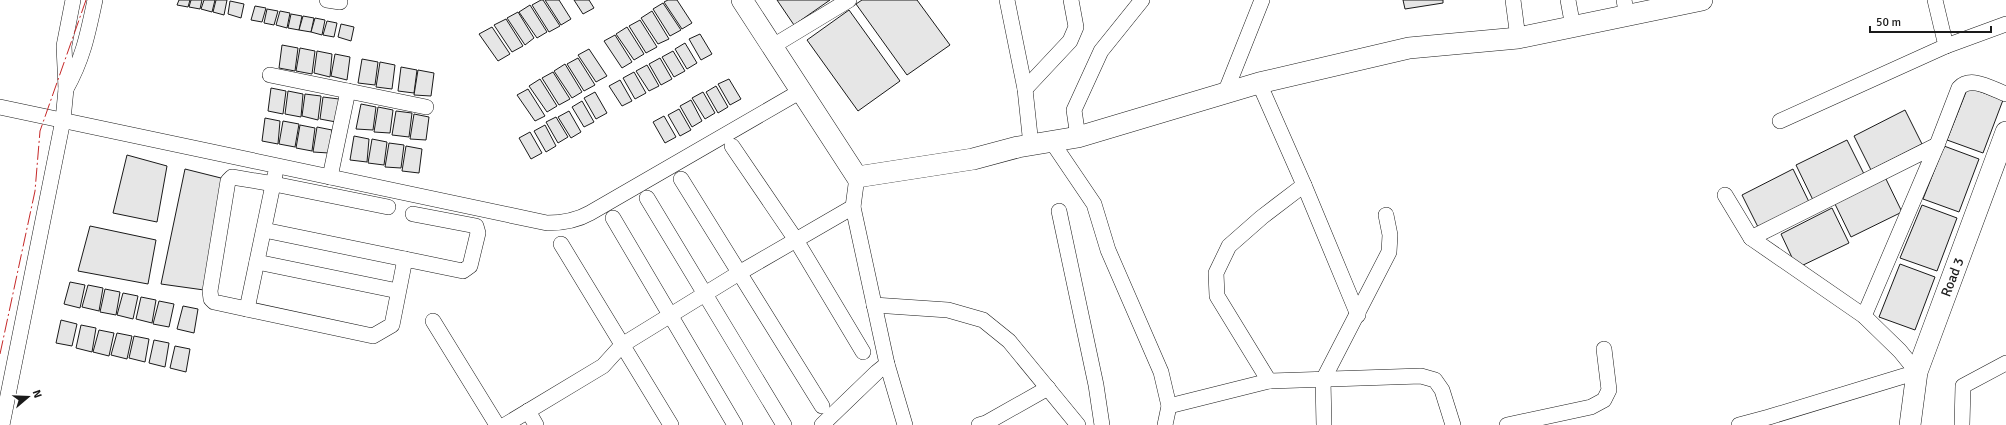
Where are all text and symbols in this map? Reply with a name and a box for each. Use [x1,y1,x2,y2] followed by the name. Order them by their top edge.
[1870,8,1991,34] scale bar
[1876,15,1901,30] text: 50 m
[1937,255,1968,299] street label: Road 3
[8,377,48,417] north arrow
[30,388,44,400] text: N

